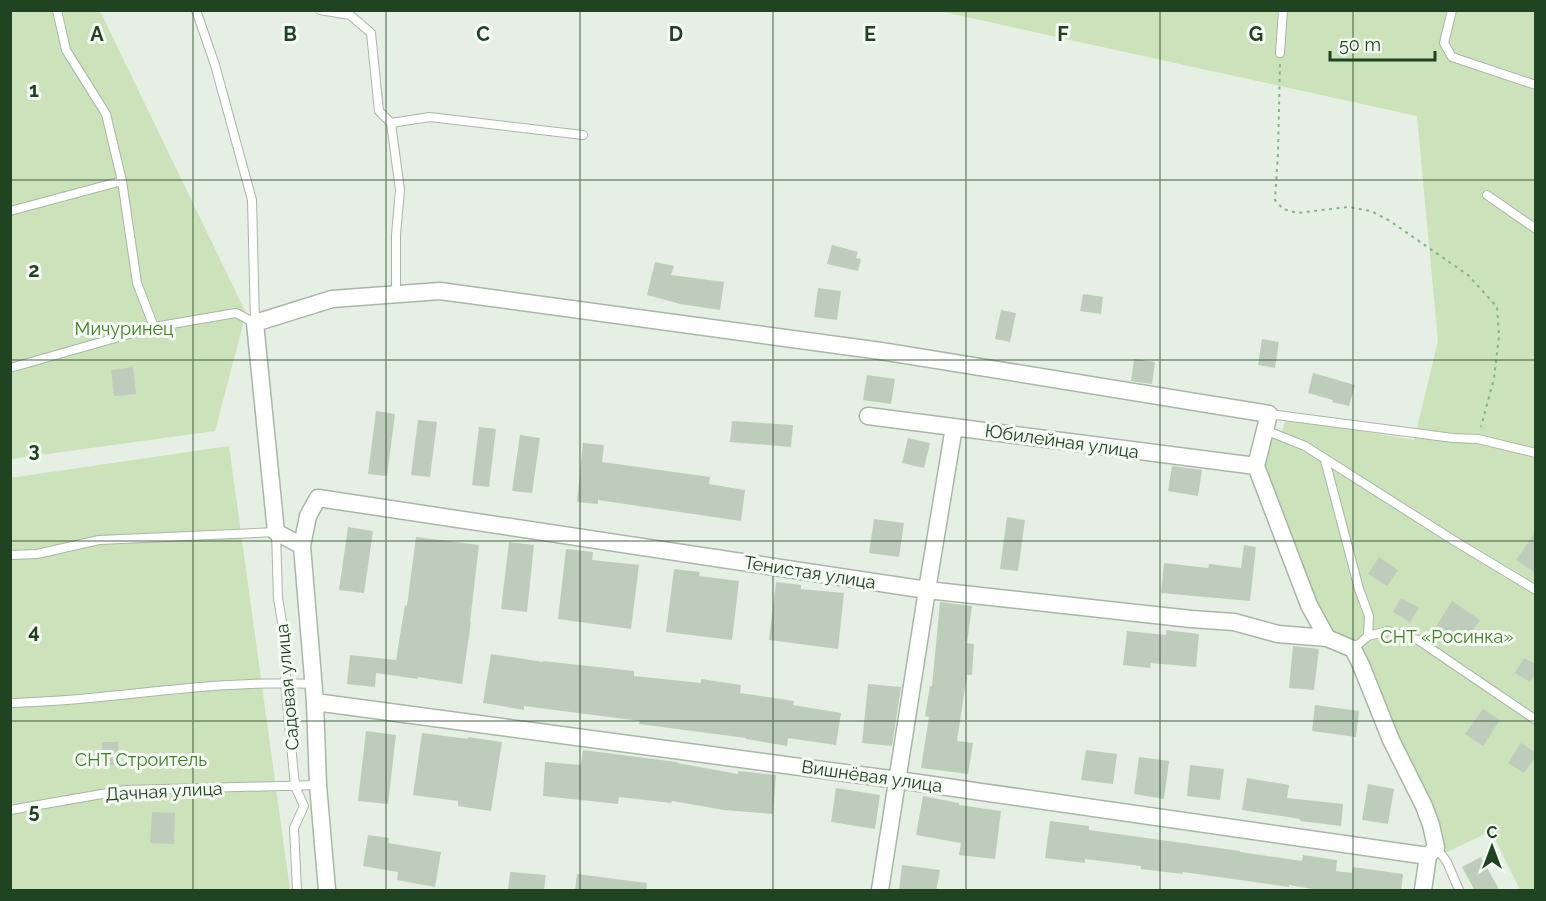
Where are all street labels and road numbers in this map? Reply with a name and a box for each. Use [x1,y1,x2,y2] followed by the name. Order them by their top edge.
[984,420,1140,462] street label: Юбилейная улица
[743,551,877,593] street label: Тенистая улица
[271,623,303,751] street label: Садовая улица
[800,756,944,796] street label: Вишнёвая улица
[105,777,223,805] street label: Дачная улица

